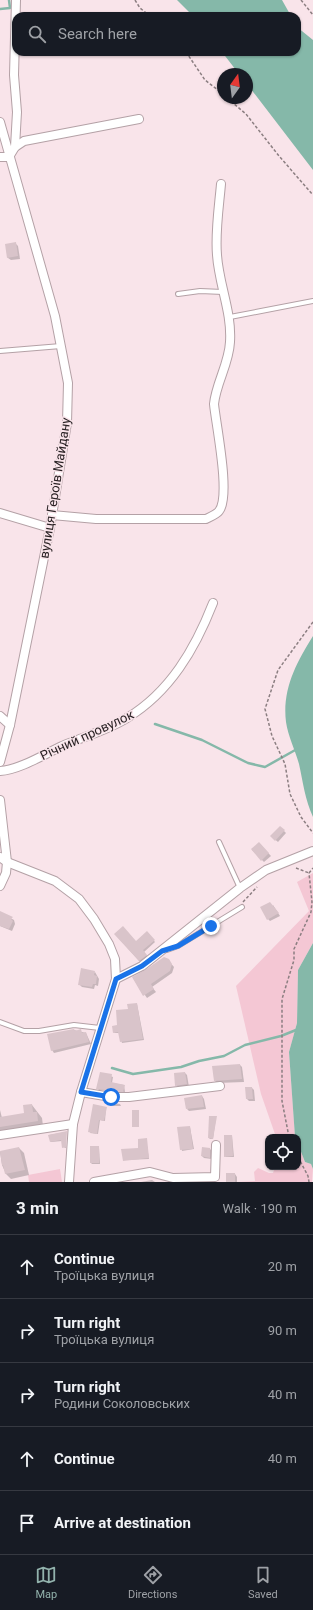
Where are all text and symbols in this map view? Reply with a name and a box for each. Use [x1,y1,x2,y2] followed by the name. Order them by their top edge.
[12,12,301,56] search box
[26,23,48,45] icon: search
[58,25,137,43] text: Search here
[217,68,253,104] north arrow
[36,416,74,560] street label: вулиця Героїв Майдану
[38,707,136,763] street label: Річний провулок
[202,917,220,935] route end
[102,1088,120,1106] route start
[265,1134,301,1170] map controls
[265,1134,301,1170] button: locate
[16,1198,59,1218] text: 3 min
[222,1201,297,1216] text: Walk · 190 m
[54,1250,115,1268] text: Continue
[16,1256,38,1278] icon: ahead
[268,1259,297,1274] text: 20 m
[54,1268,154,1283] text: Троїцька вулиця
[54,1314,120,1332] text: Turn right
[16,1320,38,1342] icon: right
[268,1323,297,1338] text: 90 m
[54,1332,154,1347] text: Троїцька вулиця
[54,1378,120,1396] text: Turn right
[16,1384,38,1406] icon: right
[268,1387,297,1402] text: 40 m
[54,1396,190,1411] text: Родини Соколовських
[16,1448,38,1470] icon: ahead
[54,1450,115,1468] text: Continue
[268,1451,297,1466] text: 40 m
[16,1512,38,1534] icon: arrive
[54,1514,191,1532] text: Arrive at destination
[35,1564,57,1601] tab: Map
[128,1564,177,1601] tab: Directions
[248,1564,278,1601] tab: Saved

